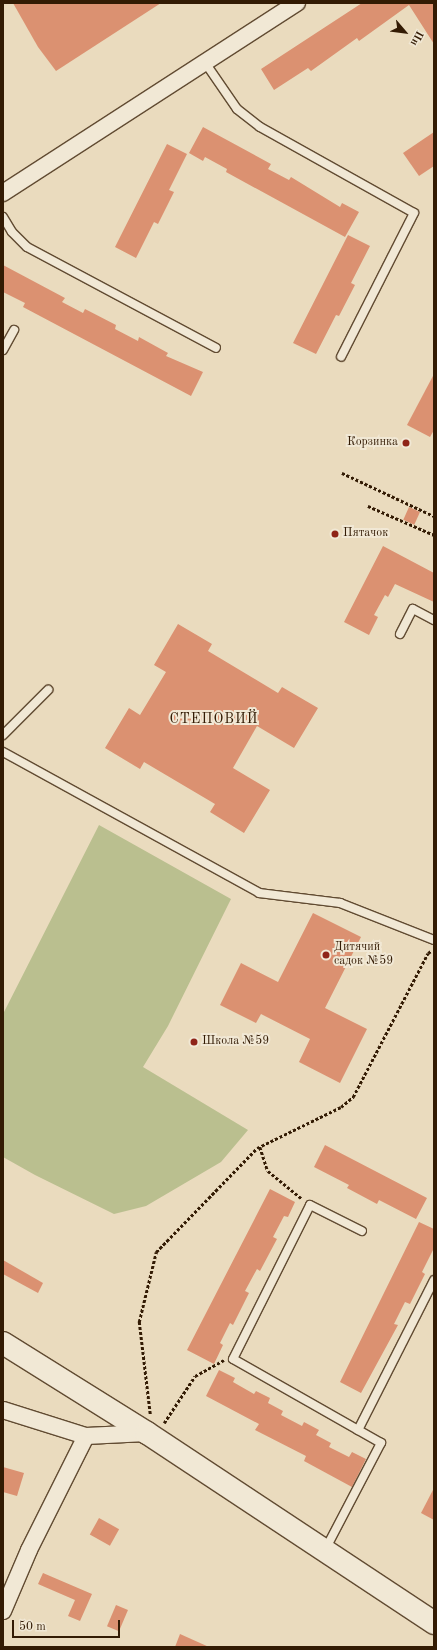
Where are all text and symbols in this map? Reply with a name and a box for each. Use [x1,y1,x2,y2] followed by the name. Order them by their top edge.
[385,12,425,52] north arrow
[408,29,424,47] text: Пн
[347,436,398,450] place label: Корзинка
[401,438,411,448] marker: Корзинка
[343,527,388,541] place label: Пятачок
[330,529,340,539] marker: Пятачок
[169,711,259,727] district label: СТЕПОВИЙ
[334,941,393,969] place label: Дитячий садок №59
[321,950,331,960] marker: Дитячий садок №59
[202,1035,269,1049] place label: Школа №59
[189,1037,199,1047] marker: Школа №59
[14,1612,122,1638] scale bar
[19,1621,46,1633] text: 50 m

